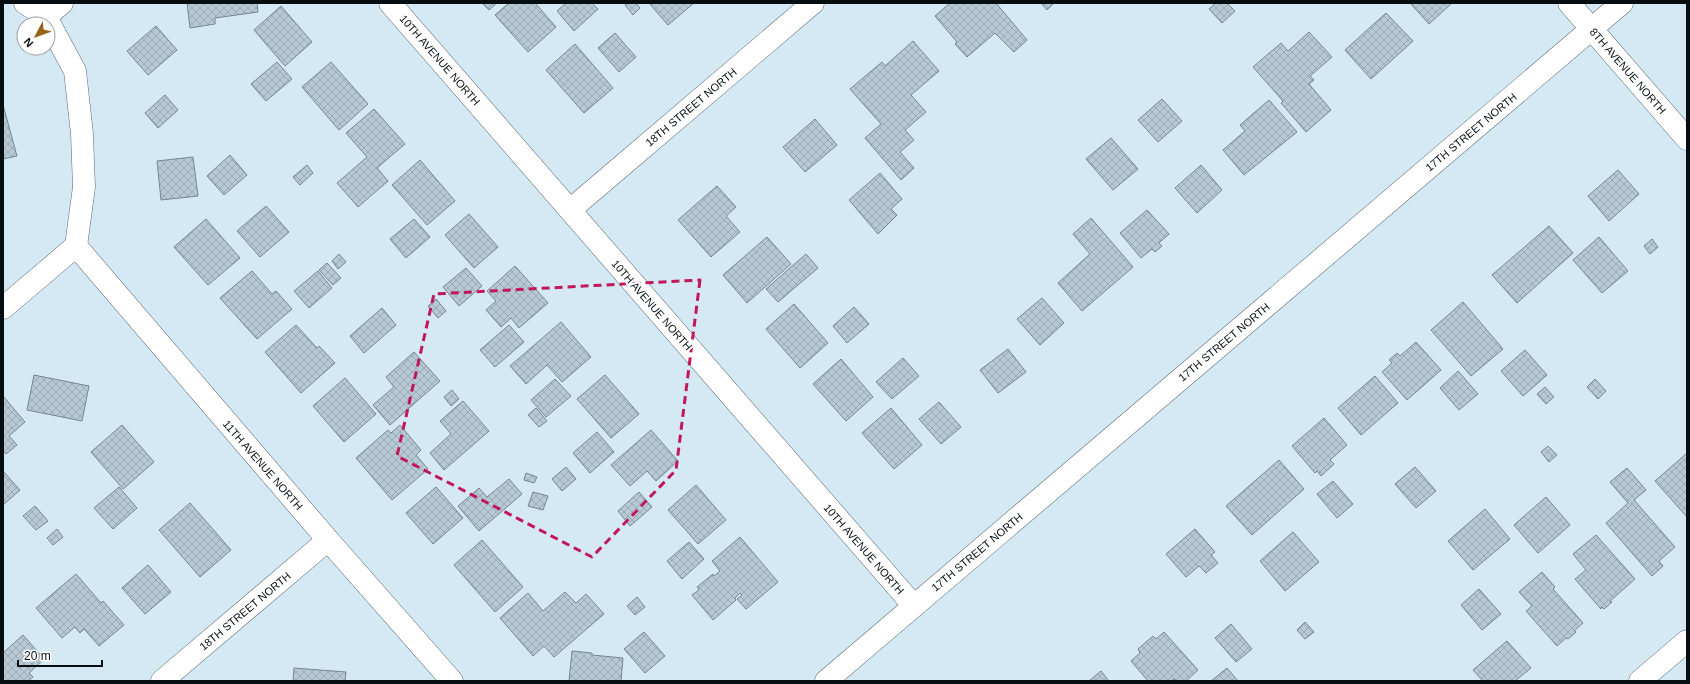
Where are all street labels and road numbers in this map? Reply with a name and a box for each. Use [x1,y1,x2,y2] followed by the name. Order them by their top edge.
[398,12,483,108] street label: 10TH AVENUE NORTH
[1588,26,1669,116] street label: 8TH AVENUE NORTH
[643,65,739,149] street label: 18TH STREET NORTH
[1423,90,1519,174] street label: 17TH STREET NORTH
[610,257,695,353] street label: 10TH AVENUE NORTH
[1176,300,1272,384] street label: 17TH STREET NORTH
[221,418,305,512] street label: 11TH AVENUE NORTH
[822,501,907,597] street label: 10TH AVENUE NORTH
[929,510,1025,594] street label: 17TH STREET NORTH
[197,569,293,653] street label: 18TH STREET NORTH

